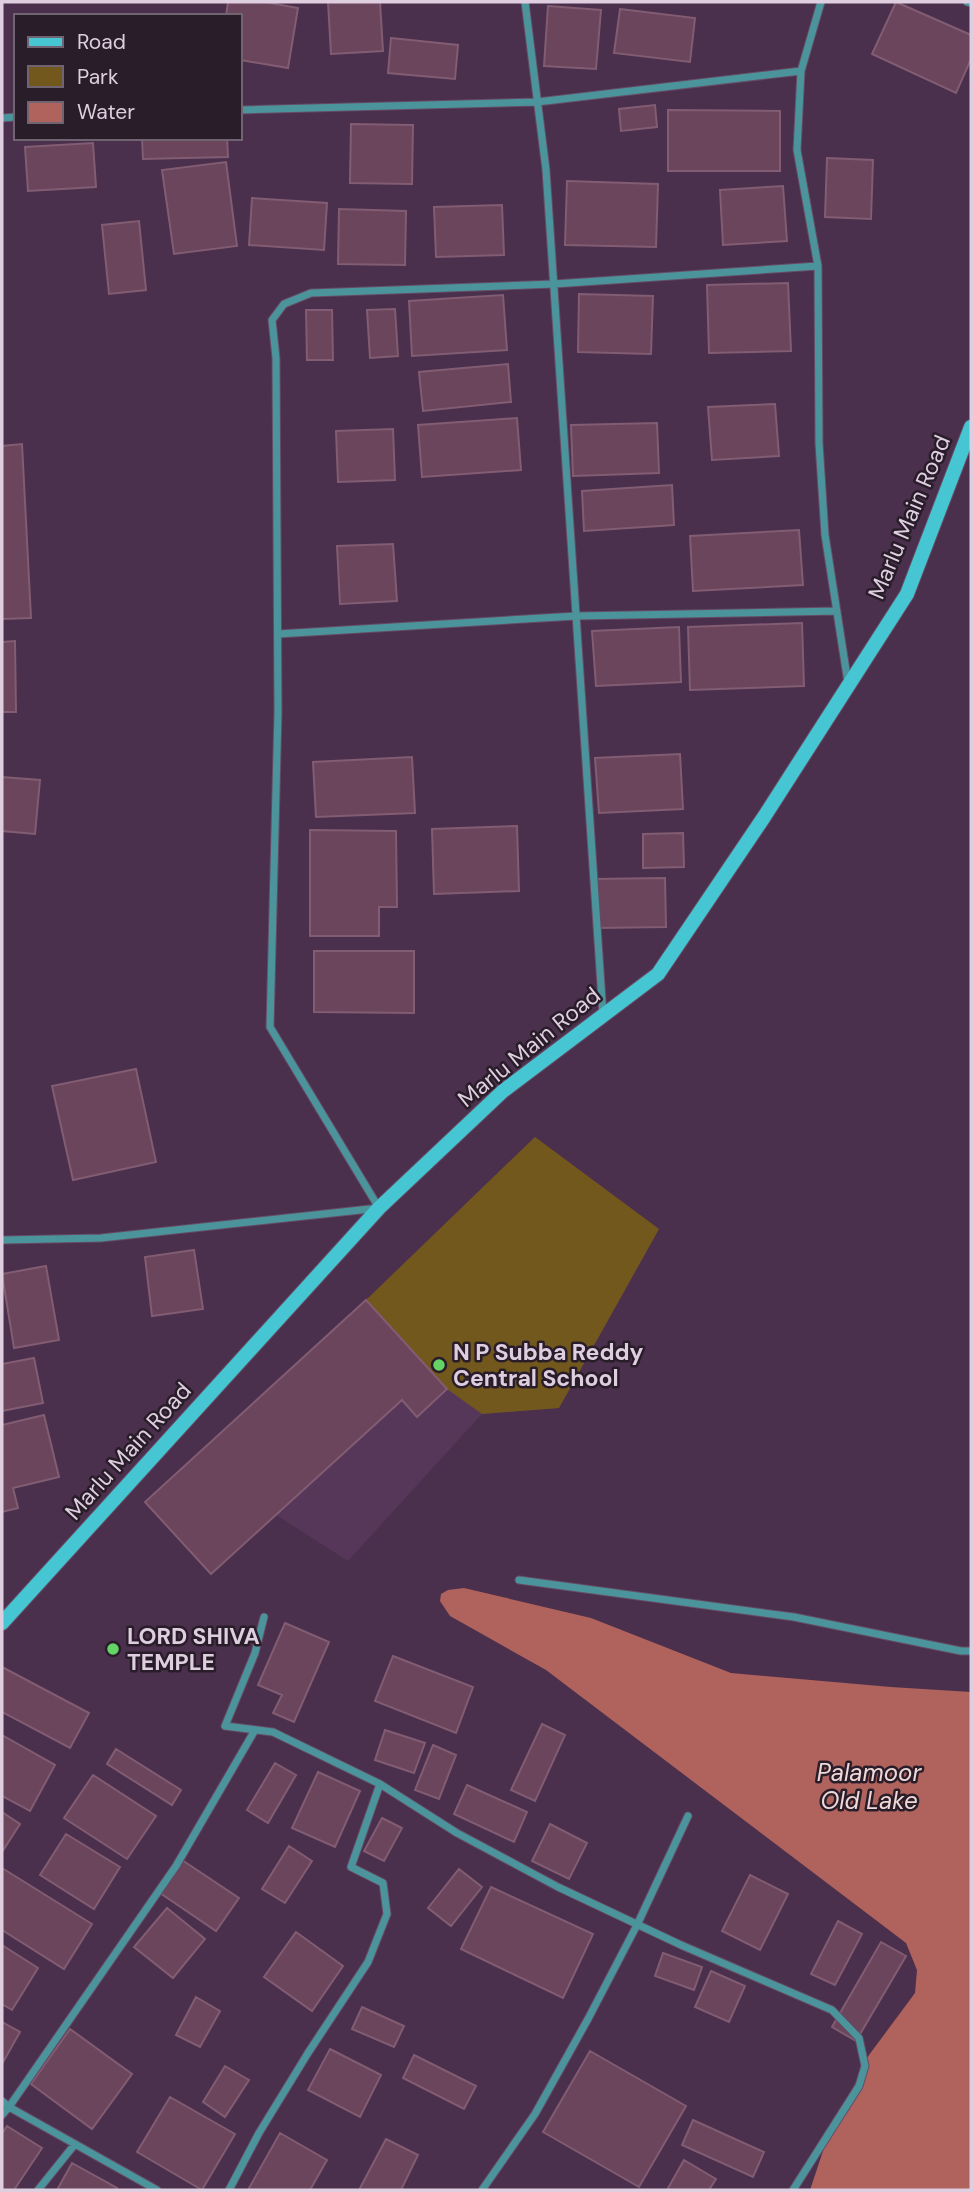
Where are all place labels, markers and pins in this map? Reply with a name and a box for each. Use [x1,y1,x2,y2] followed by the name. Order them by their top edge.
[453,1337,644,1393] place label: N P Subba Reddy Central School
[431,1357,447,1373] marker: N P Subba Reddy Central School
[127,1621,260,1677] place label: LORD SHIVA TEMPLE
[105,1641,121,1657] marker: LORD SHIVA TEMPLE

